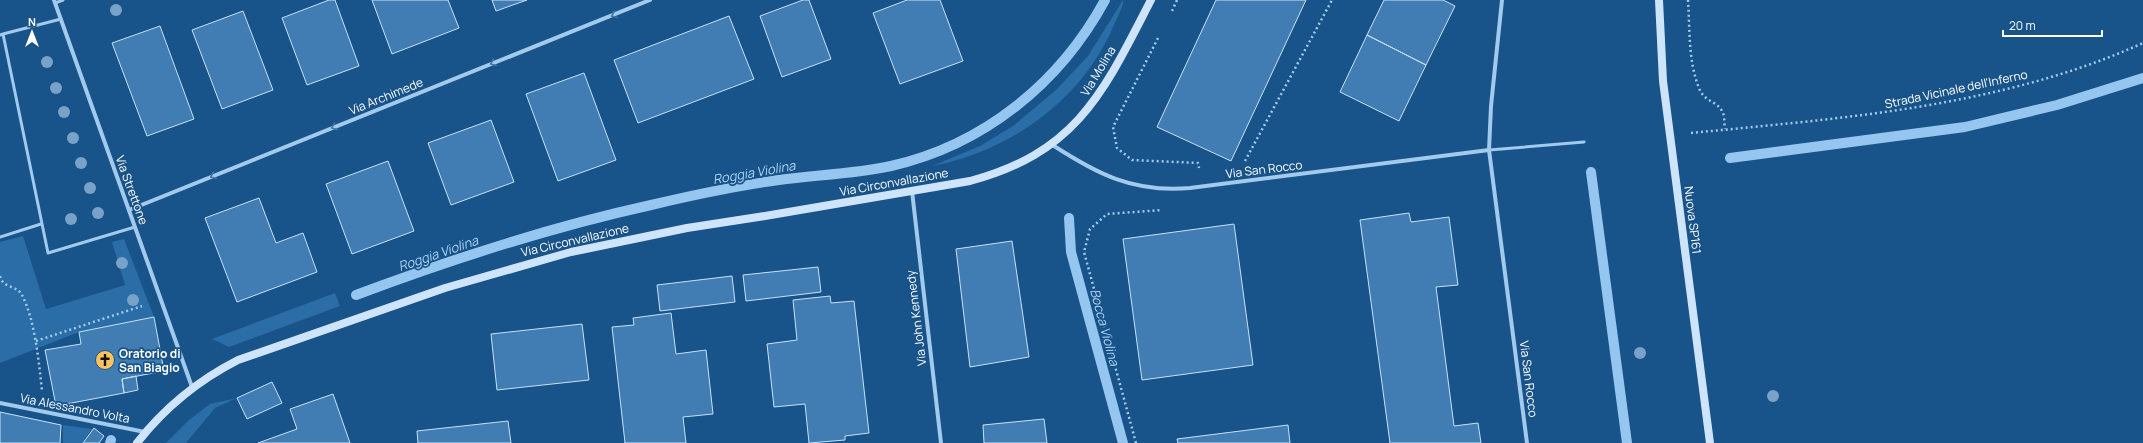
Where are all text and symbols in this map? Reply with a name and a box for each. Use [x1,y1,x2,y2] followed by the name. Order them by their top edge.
[610,10,617,18] one-way arrow
[12,12,52,52] north arrow
[2003,12,2102,38] scale bar
[28,14,36,29] text: N
[2009,17,2036,34] text: 20 m
[1076,43,1120,99] street label: Via Molina
[490,58,498,66] one-way arrow
[1883,66,2029,112] street label: Strada Vicinale dell'Inferno
[346,73,426,119] street label: Via Archimede
[330,123,337,131] one-way arrow
[112,153,152,227] street label: Via Strettone
[711,156,797,188] water label: Roggia Violina
[1225,156,1303,182] street label: Via San Rocco
[838,164,950,200] street label: Via Circonvallazione
[210,171,217,179] one-way arrow
[1680,185,1706,255] street label: Nuova SP161
[519,219,631,261] street label: Via Circonvallazione
[396,231,481,275] water label: Roggia Violina
[902,268,930,367] street label: Via John Kennedy
[1086,287,1124,368] water label: Bocca Violina
[1516,340,1542,418] street label: Via San Rocco
[119,345,181,376] place label: Oratorio di San Biagio
[94,349,116,371] church icon: Oratorio di San Biagio
[19,389,131,427] street label: Via Alessandro Volta

